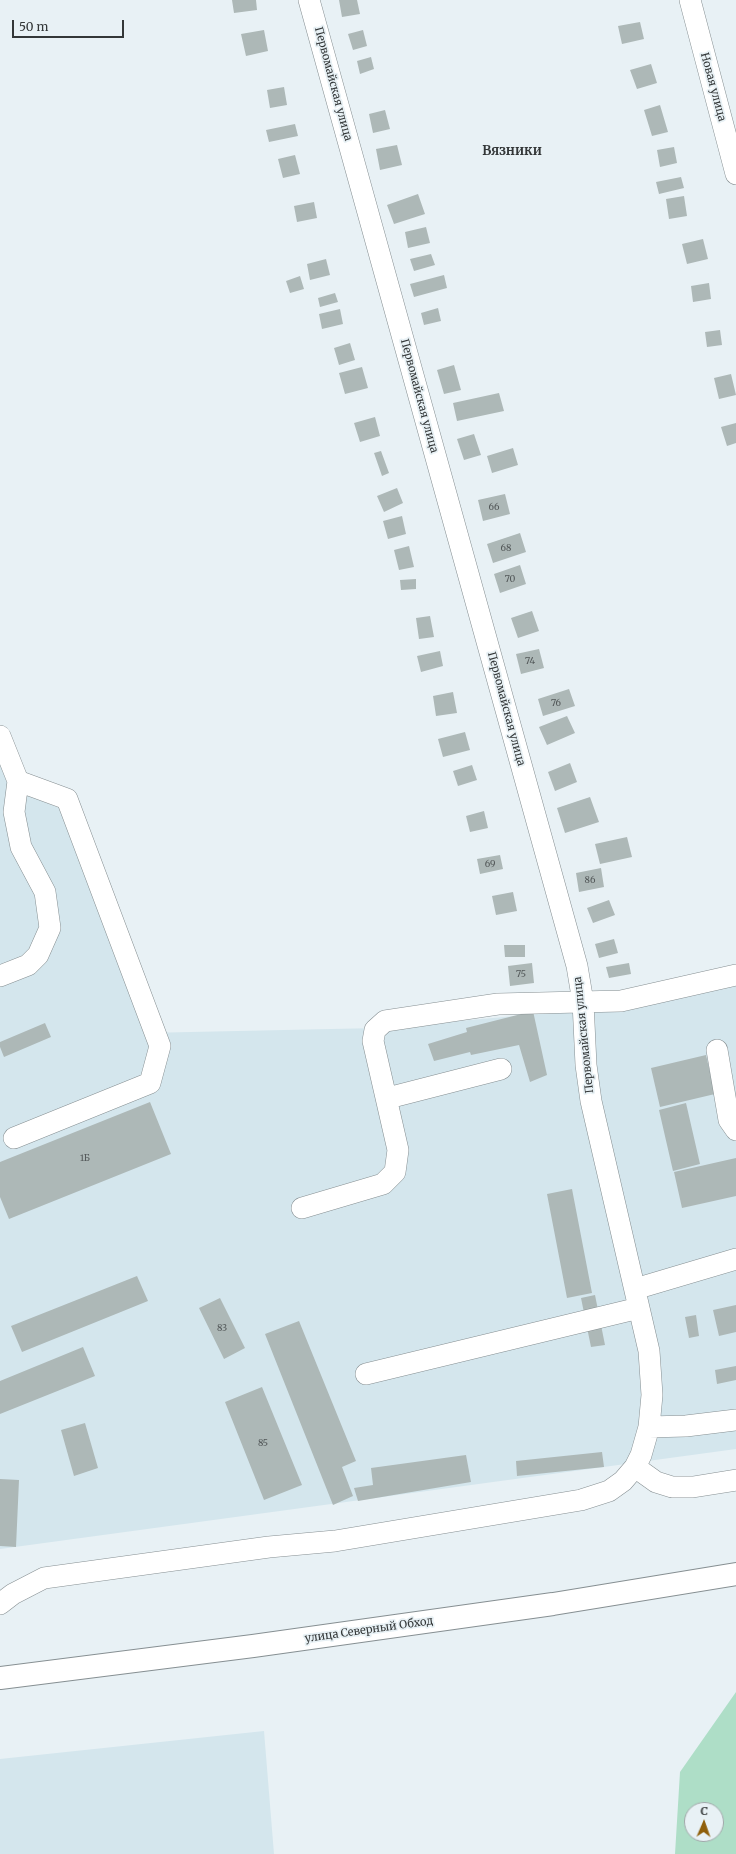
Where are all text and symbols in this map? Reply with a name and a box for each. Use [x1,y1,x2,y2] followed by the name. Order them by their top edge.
[14,12,126,38] scale bar
[19,19,48,34] text: 50 m
[311,26,355,142] street label: Первомайская улица
[697,51,729,123] street label: Новая улица
[482,143,542,159] district label: Вязники
[397,338,441,454] street label: Первомайская улица
[489,502,499,512] house number: 66
[501,543,511,553] house number: 68
[505,574,515,584] house number: 70
[484,651,528,767] street label: Первомайская улица
[525,656,535,666] house number: 74
[551,698,561,708] house number: 76
[485,859,495,869] house number: 69
[585,875,595,885] house number: 86
[516,969,526,979] house number: 75
[571,976,597,1094] street label: Первомайская улица
[80,1153,90,1163] house number: 1Б
[217,1323,227,1333] house number: 83
[258,1438,268,1448] house number: 85
[304,1614,434,1646] street label: улица Северный Обход
[684,1802,724,1842] north arrow
[700,1804,708,1818] text: С

